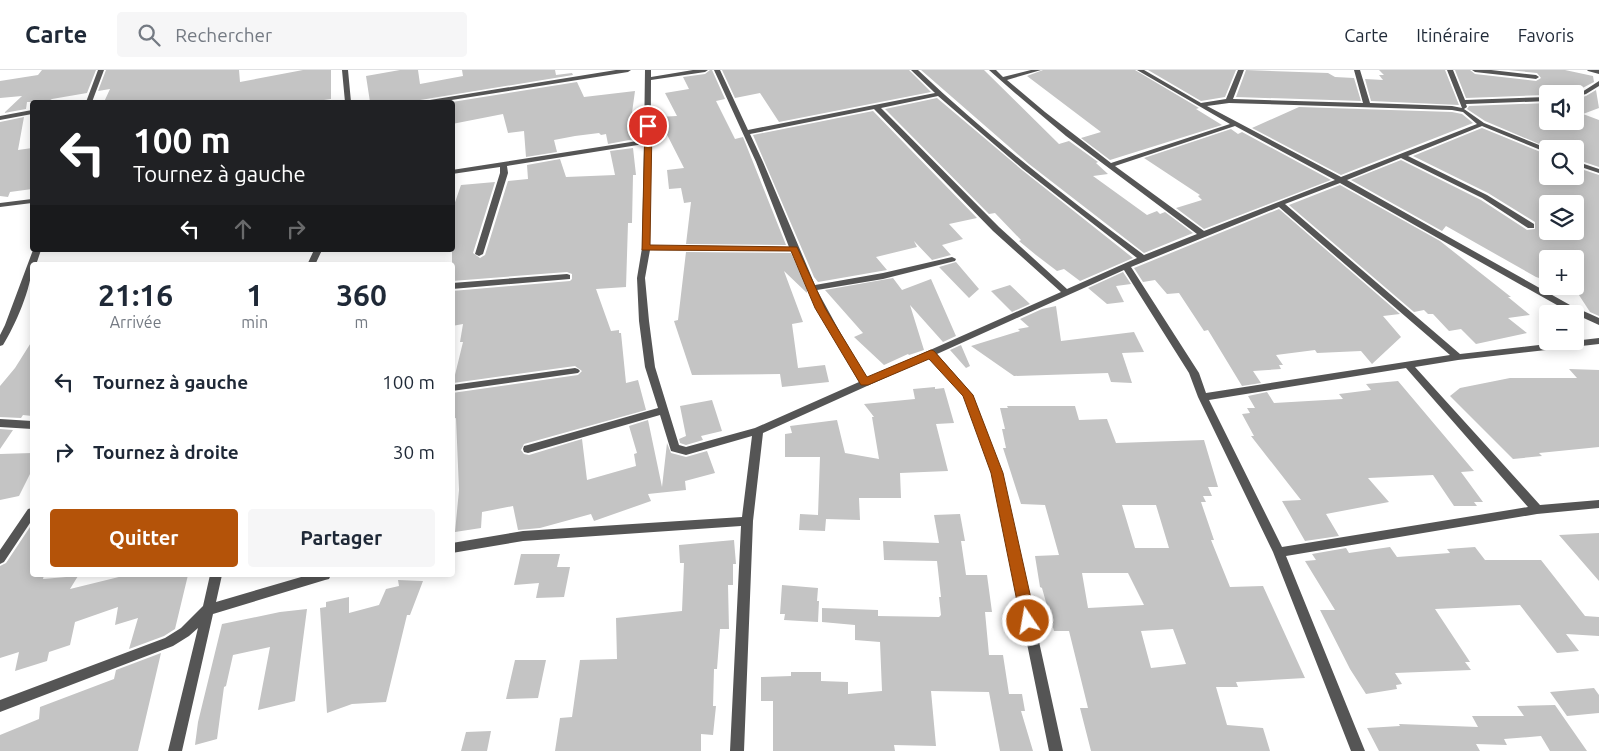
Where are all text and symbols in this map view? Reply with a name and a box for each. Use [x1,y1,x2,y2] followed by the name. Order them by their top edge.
[117,12,467,57] search box
[25,21,87,48] text: Carte
[135,21,163,49] icon: search
[175,24,272,46] text: Rechercher
[1344,25,1388,45] text: Carte
[1416,25,1490,45] text: Itinéraire
[1518,25,1574,45] text: Favoris
[1539,85,1584,350] map controls
[1539,85,1584,130] button: sound
[627,105,669,147] pin
[634,112,662,140] icon: arrive
[50,120,115,185] icon: left
[133,120,231,160] text: 100 m
[1539,140,1584,185] button: search
[133,161,306,186] text: Tournez à gauche
[1539,195,1584,240] button: layers
[176,215,204,243] icon: left
[229,215,257,243] icon: ahead
[282,215,310,243] icon: right
[1539,250,1584,295] button: +
[98,278,173,312] text: 21:16
[246,278,263,312] text: 1
[336,278,387,312] text: 360
[1539,305,1584,350] button: −
[110,313,162,331] text: Arrivée
[241,313,268,331] text: min
[355,313,368,331] text: m
[50,368,78,396] icon: left
[93,371,248,393] text: Tournez à gauche
[382,371,435,393] text: 100 m
[50,438,78,466] icon: right
[93,441,239,463] text: Tournez à droite
[393,441,435,463] text: 30 m
[50,509,238,567] button: Quitter
[248,509,435,567] button: Partager
[1001,594,1053,646] position arrow

